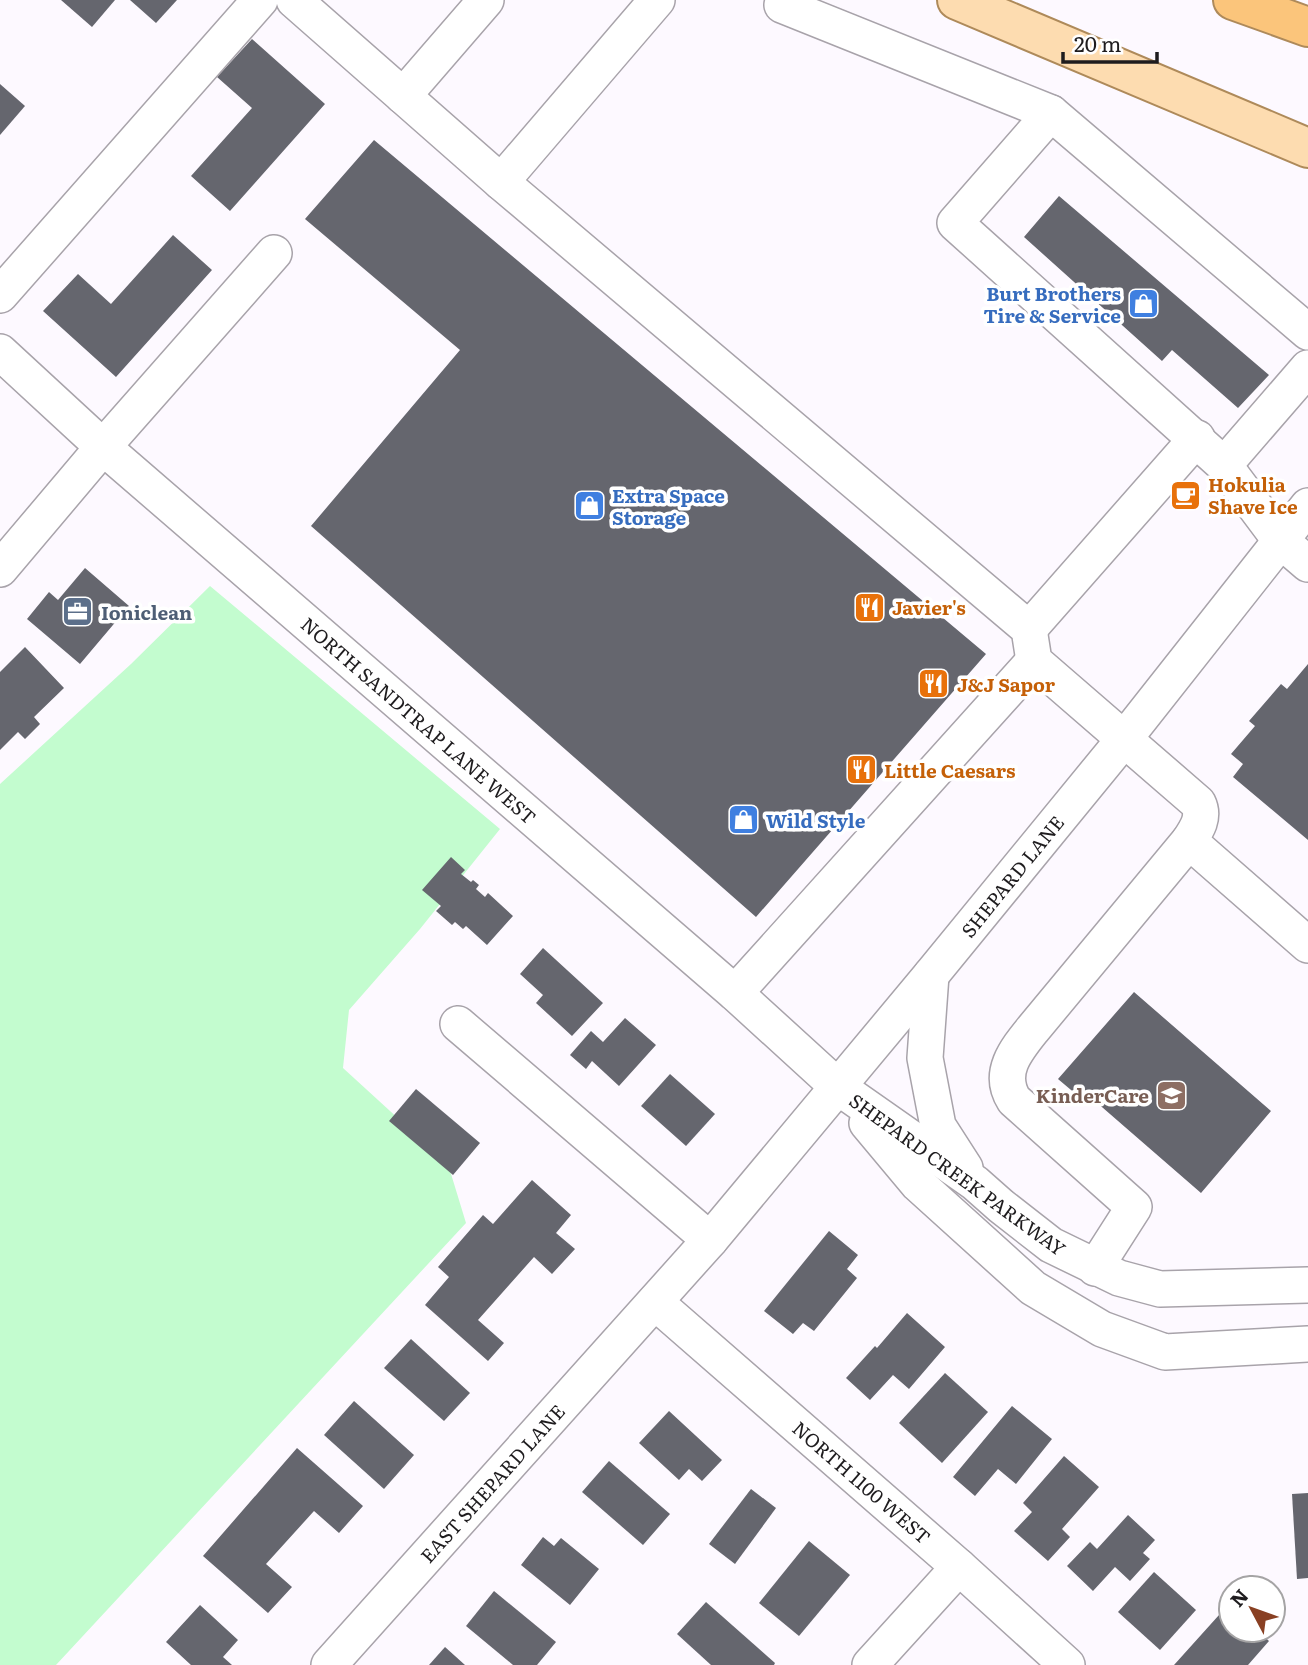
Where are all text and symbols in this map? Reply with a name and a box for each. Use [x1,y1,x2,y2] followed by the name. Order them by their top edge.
[1063,21,1158,65] scale bar
[1074,27,1121,58] text: 20 m
[983,279,1121,329] place label: Burt Brothers Tire & Service
[1127,287,1161,321] shop icon: Burt Brothers Tire & Service
[1208,470,1298,520] place label: Hokulia Shave Ice
[1168,478,1202,512] cafe icon: Hokulia Shave Ice
[612,481,725,531] place label: Extra Space Storage
[572,489,606,523] shop icon: Extra Space Storage
[852,590,886,624] restaurant icon: Javier's
[892,593,966,621] place label: Javier's
[61,595,95,629] office icon: Ioniclean
[101,598,192,626] place label: Ioniclean
[295,610,543,830] street label: NORTH SANDTRAP LANE WEST
[917,667,951,701] restaurant icon: J&J Sapor
[957,670,1056,698] place label: J&J Sapor
[844,753,878,787] restaurant icon: Little Caesars
[884,756,1016,784] place label: Little Caesars
[726,803,760,837] shop icon: Wild Style
[766,806,866,834] place label: Wild Style
[954,809,1070,943] street label: SHEPARD LANE
[1155,1078,1189,1112] school or university icon: KinderCare
[1036,1081,1149,1109] place label: KinderCare
[844,1086,1072,1262] street label: SHEPARD CREEK PARKWAY
[413,1398,571,1568] street label: EAST SHEPARD LANE
[787,1414,937,1550] street label: NORTH 1100 WEST
[1217,1574,1287,1644] north arrow
[1223,1582,1254,1612] text: N

